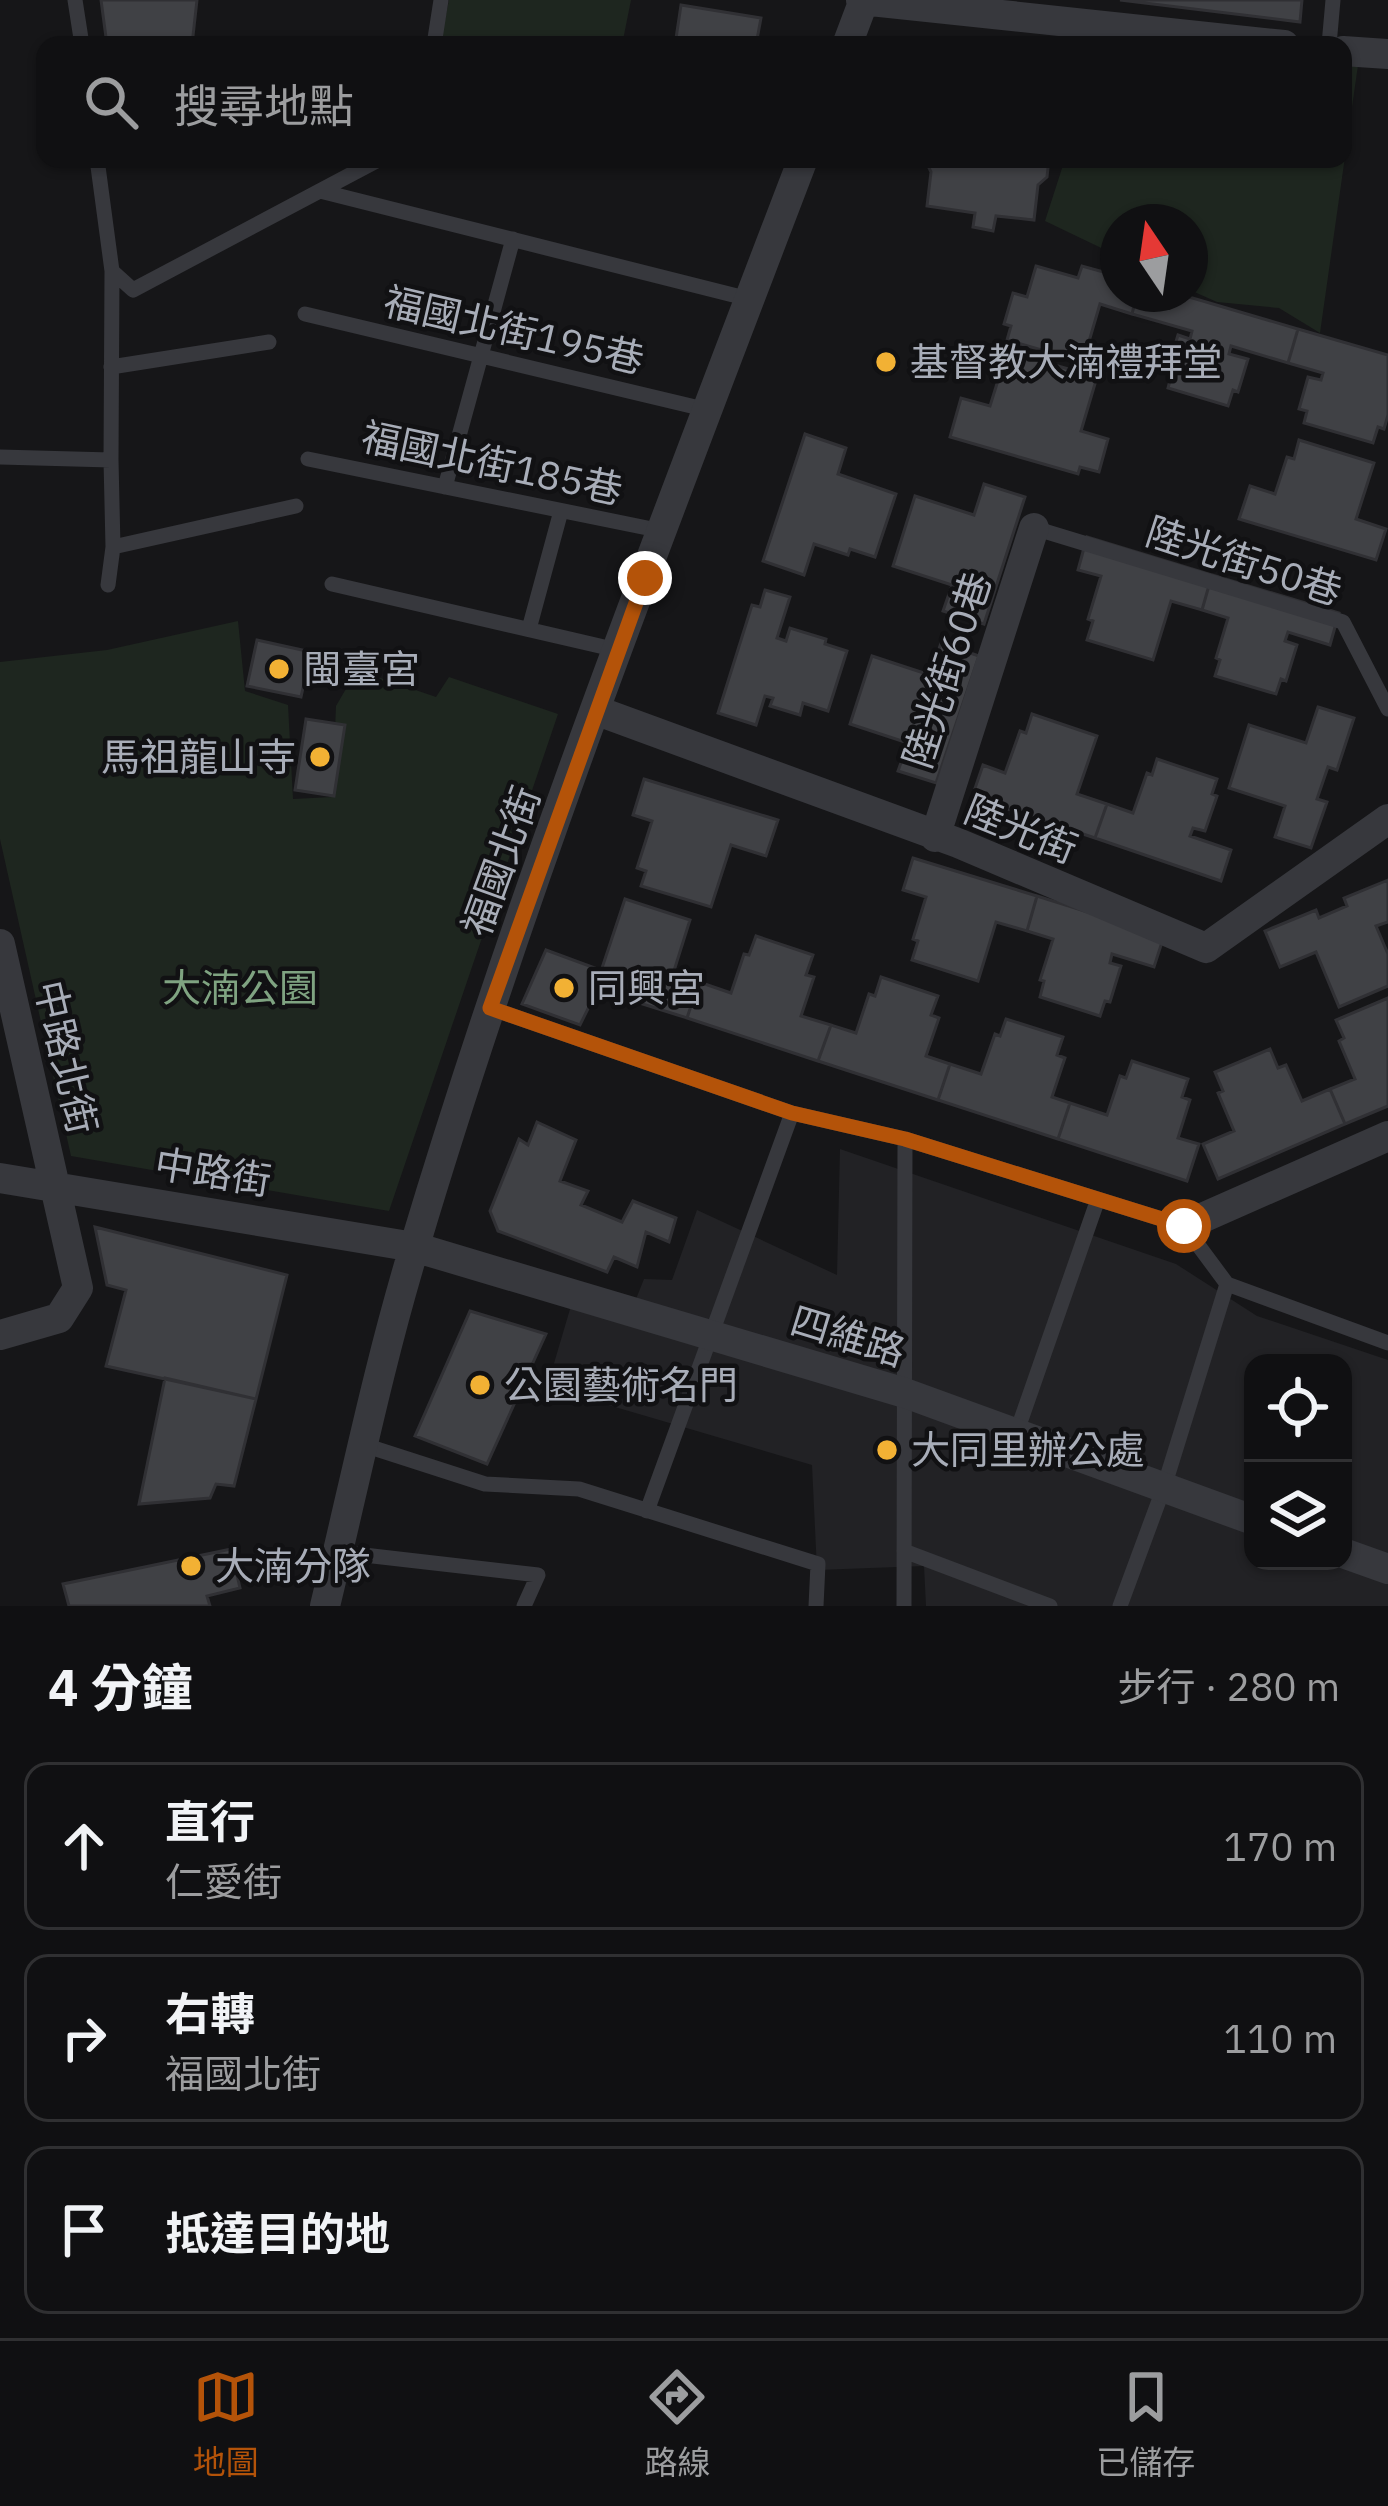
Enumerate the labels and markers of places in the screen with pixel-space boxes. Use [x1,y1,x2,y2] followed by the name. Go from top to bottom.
[910,336,1222,387] place label: 基督教大湳禮拜堂
[873,349,899,375] marker: 基督教大湳禮拜堂
[303,643,420,694] place label: 閩臺宮
[266,656,292,682] marker: 閩臺宮
[101,731,296,782] place label: 馬祖龍山寺
[307,744,333,770] marker: 馬祖龍山寺
[588,962,705,1013] place label: 同興宮
[551,975,577,1001] marker: 同興宮
[504,1359,738,1410] place label: 公園藝術名門
[467,1372,493,1398] marker: 公園藝術名門
[911,1424,1145,1475] place label: 大同里辦公處
[874,1437,900,1463] marker: 大同里辦公處
[215,1540,371,1591] place label: 大湳分隊
[178,1553,204,1579] marker: 大湳分隊

